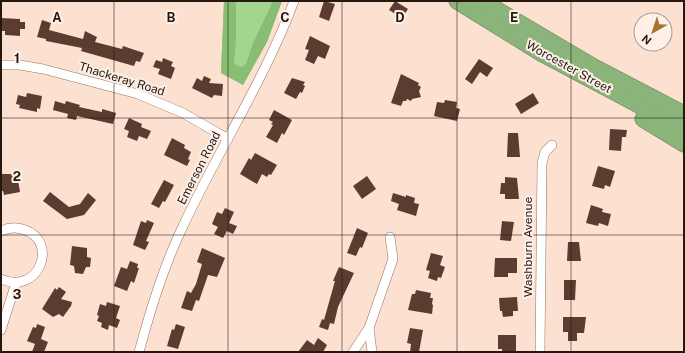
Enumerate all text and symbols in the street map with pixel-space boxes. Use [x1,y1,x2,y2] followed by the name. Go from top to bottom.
[52,10,62,25] text: A
[167,10,176,25] text: B
[280,10,290,25] text: C
[395,10,405,25] text: D
[510,10,518,25] text: E
[633,12,673,52] north arrow
[640,32,654,47] text: N
[524,38,614,96] street label: Worcester Street
[14,51,20,66] text: 1
[77,59,167,99] street label: Thackeray Road
[175,129,223,207] street label: Emerson Road
[13,169,21,184] text: 2
[521,197,535,297] street label: Washburn Avenue
[13,287,22,302] text: 3

